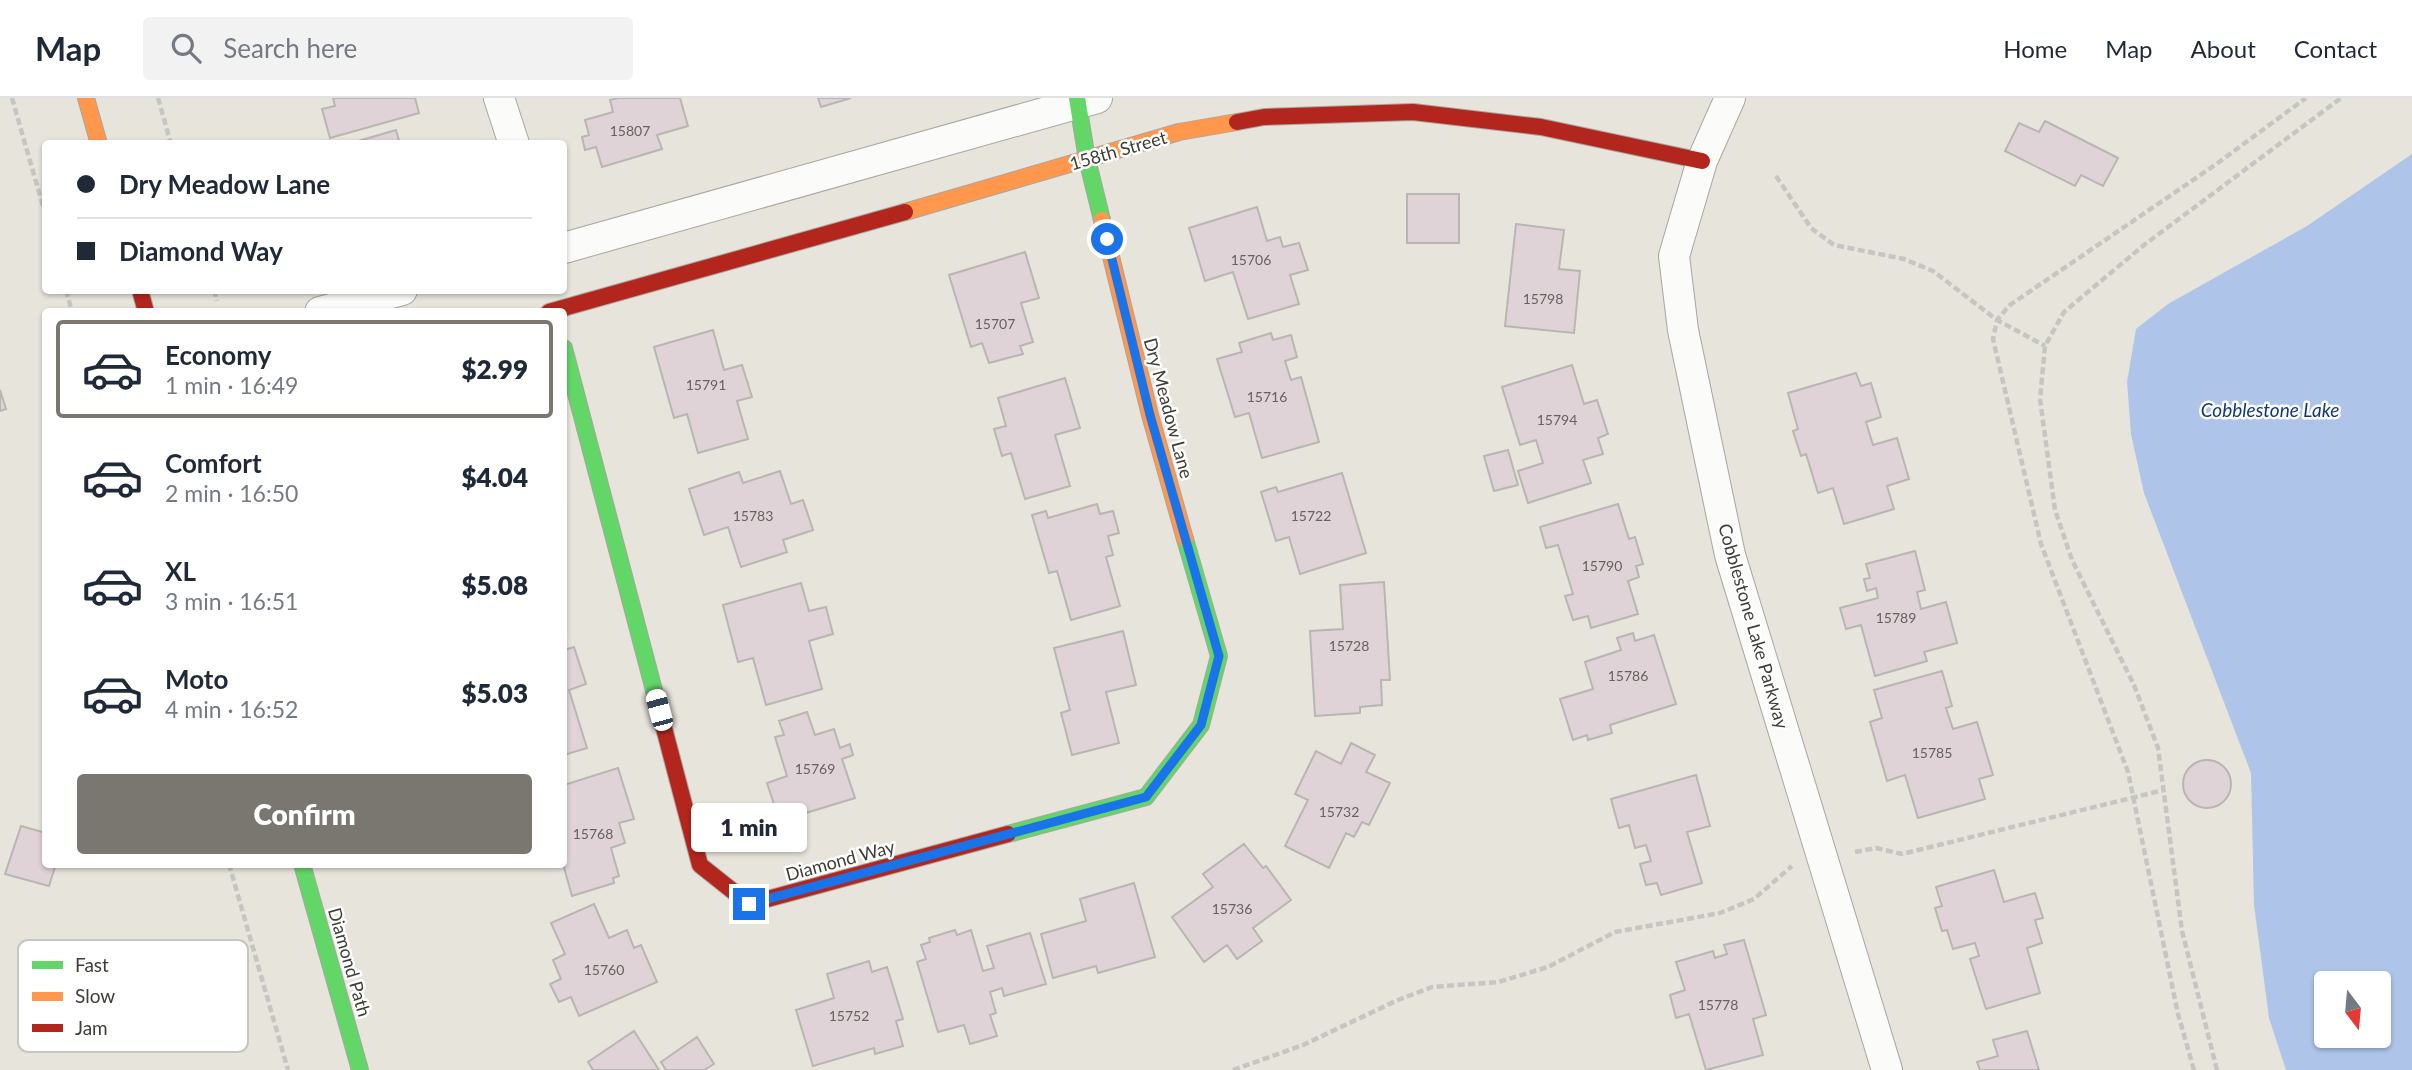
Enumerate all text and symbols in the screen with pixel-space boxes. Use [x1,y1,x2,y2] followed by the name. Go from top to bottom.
[143,17,633,80] search box
[35,28,101,68] text: Map
[167,29,205,67] icon: search
[223,32,357,64] text: Search here
[2003,34,2067,63] text: Home
[2105,34,2153,63] text: Map
[2191,34,2256,63] text: About
[2294,34,2377,63] text: Contact
[610,122,650,139] house number: 15807
[1067,126,1170,174] street label: 158th Street
[119,168,330,200] text: Dry Meadow Lane
[1091,223,1123,255] route start
[119,235,283,267] text: Diamond Way
[1231,251,1271,268] house number: 15706
[1523,290,1563,307] house number: 15798
[975,315,1015,332] house number: 15707
[1140,335,1198,481] street label: Dry Meadow Lane
[81,338,144,401] icon: car
[165,339,271,371] text: Economy
[461,353,528,385] text: $2.99
[165,371,298,399] text: 1 min · 16:49
[686,376,726,393] house number: 15791
[1247,388,1287,405] house number: 15716
[2201,398,2339,421] water label: Cobblestone Lake
[1537,411,1577,428] house number: 15794
[81,446,144,509] icon: car
[165,447,262,479] text: Comfort
[461,461,528,493] text: $4.04
[165,479,298,507] text: 2 min · 16:50
[733,507,773,524] house number: 15783
[1291,507,1331,524] house number: 15722
[1714,521,1794,732] street label: Cobblestone Lake Parkway
[81,554,144,617] icon: car
[165,555,196,587] text: XL
[1582,557,1622,574] house number: 15790
[461,569,528,601] text: $5.08
[165,587,298,615] text: 3 min · 16:51
[1876,609,1916,626] house number: 15789
[1329,637,1369,654] house number: 15728
[81,662,144,725] icon: car
[165,663,228,695] text: Moto
[1608,667,1648,684] house number: 15786
[461,677,528,709] text: $5.03
[644,687,675,733] car
[165,695,298,723] text: 4 min · 16:52
[1912,744,1952,761] house number: 15785
[795,760,835,777] house number: 15769
[77,774,532,854] button: Confirm
[691,802,807,852] callout: 1 min
[1319,803,1359,820] house number: 15732
[720,813,778,841] text: 1 min
[573,825,613,842] house number: 15768
[783,835,898,885] street label: Diamond Way
[733,888,765,920] route end
[1212,900,1252,917] house number: 15736
[324,905,376,1019] street label: Diamond Path
[18,940,248,1052] legend
[75,953,109,976] text: Fast
[584,961,624,978] house number: 15760
[2314,971,2390,1048] north arrow
[2314,971,2391,1048] map controls
[75,984,115,1007] text: Slow
[1698,996,1738,1013] house number: 15778
[829,1007,869,1024] house number: 15752
[75,1016,108,1039] text: Jam

